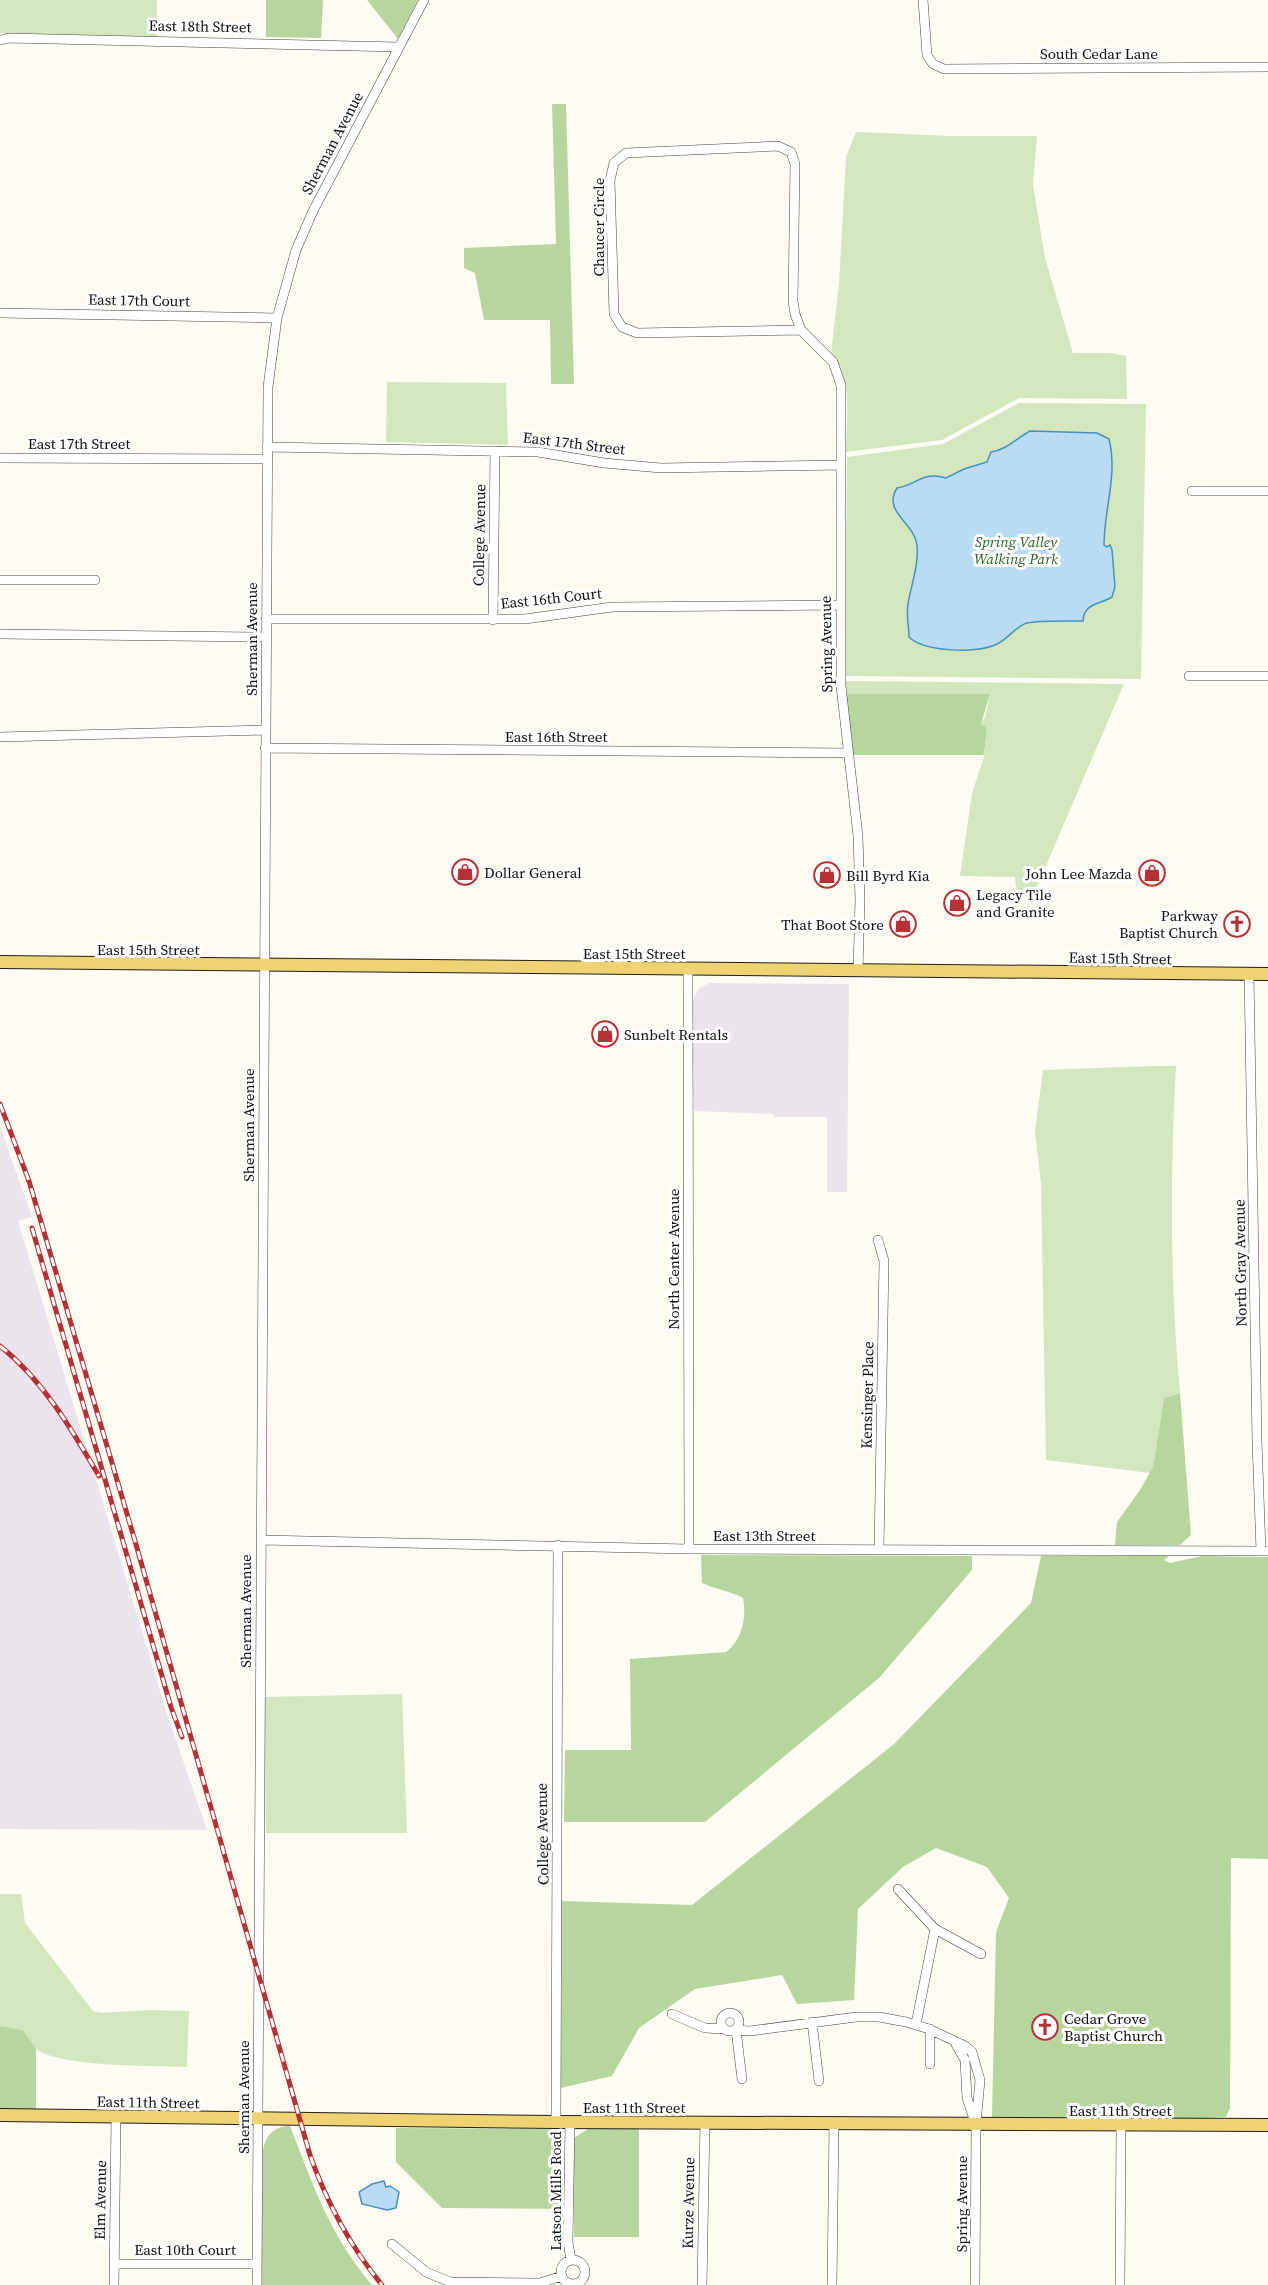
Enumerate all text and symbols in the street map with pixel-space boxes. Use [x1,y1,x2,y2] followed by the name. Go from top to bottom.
[148,15,252,37] street label: East 18th Street
[1040,43,1158,64] street label: South Cedar Lane
[296,88,368,198] street label: Sherman Avenue
[588,177,609,276] street label: Chaucer Circle
[88,289,190,311] street label: East 17th Court
[522,426,626,460] street label: East 17th Street
[28,433,130,454] street label: East 17th Street
[468,483,490,586] street label: College Avenue
[974,531,1059,569] park label: Spring Valley Walking Park
[241,582,262,696] street label: Sherman Avenue
[499,582,603,614] street label: East 16th Court
[815,595,837,693] street label: Spring Avenue
[505,726,607,747] street label: East 16th Street
[450,857,480,887] shop icon: Dollar General
[1137,858,1167,888] shop icon: John Lee Mazda
[812,860,842,890] shop icon: Bill Byrd Kia
[484,862,582,883] place label: Dollar General
[1025,863,1132,884] place label: John Lee Mazda
[846,865,930,886] place label: Bill Byrd Kia
[976,884,1055,922] place label: Legacy Tile and Granite
[942,888,972,918] shop icon: Legacy Tile and Granite
[1119,905,1218,943] place label: Parkway Baptist Church
[888,909,918,939] shop icon: That Boot Store
[1222,909,1252,939] church icon: Parkway Baptist Church
[781,914,884,935] place label: That Boot Store
[97,939,199,960] street label: East 15th Street
[583,943,685,964] street label: East 15th Street
[1068,947,1172,969] street label: East 15th Street
[590,1019,620,1049] shop icon: Sunbelt Rentals
[624,1024,728,1045] place label: Sunbelt Rentals
[238,1068,259,1182] street label: Sherman Avenue
[663,1188,684,1329] street label: North Center Avenue
[1228,1199,1252,1327] street label: North Gray Avenue
[856,1341,878,1449] street label: Kensinger Place
[713,1525,815,1546] street label: East 13th Street
[235,1554,256,1668] street label: Sherman Avenue
[531,1782,553,1885] street label: College Avenue
[1064,2008,1163,2046] place label: Cedar Grove Baptist Church
[1030,2012,1060,2042] church icon: Cedar Grove Baptist Church
[233,2040,254,2154] street label: Sherman Avenue
[96,2091,200,2113] street label: East 11th Street
[583,2097,685,2118] street label: East 11th Street
[1069,2100,1171,2121] street label: East 11th Street
[545,2131,566,2251] street label: Latson Mills Road
[951,2155,972,2252] street label: Spring Avenue
[677,2156,699,2249] street label: Kurze Avenue
[89,2160,111,2240] street label: Elm Avenue
[134,2239,236,2260] street label: East 10th Court

